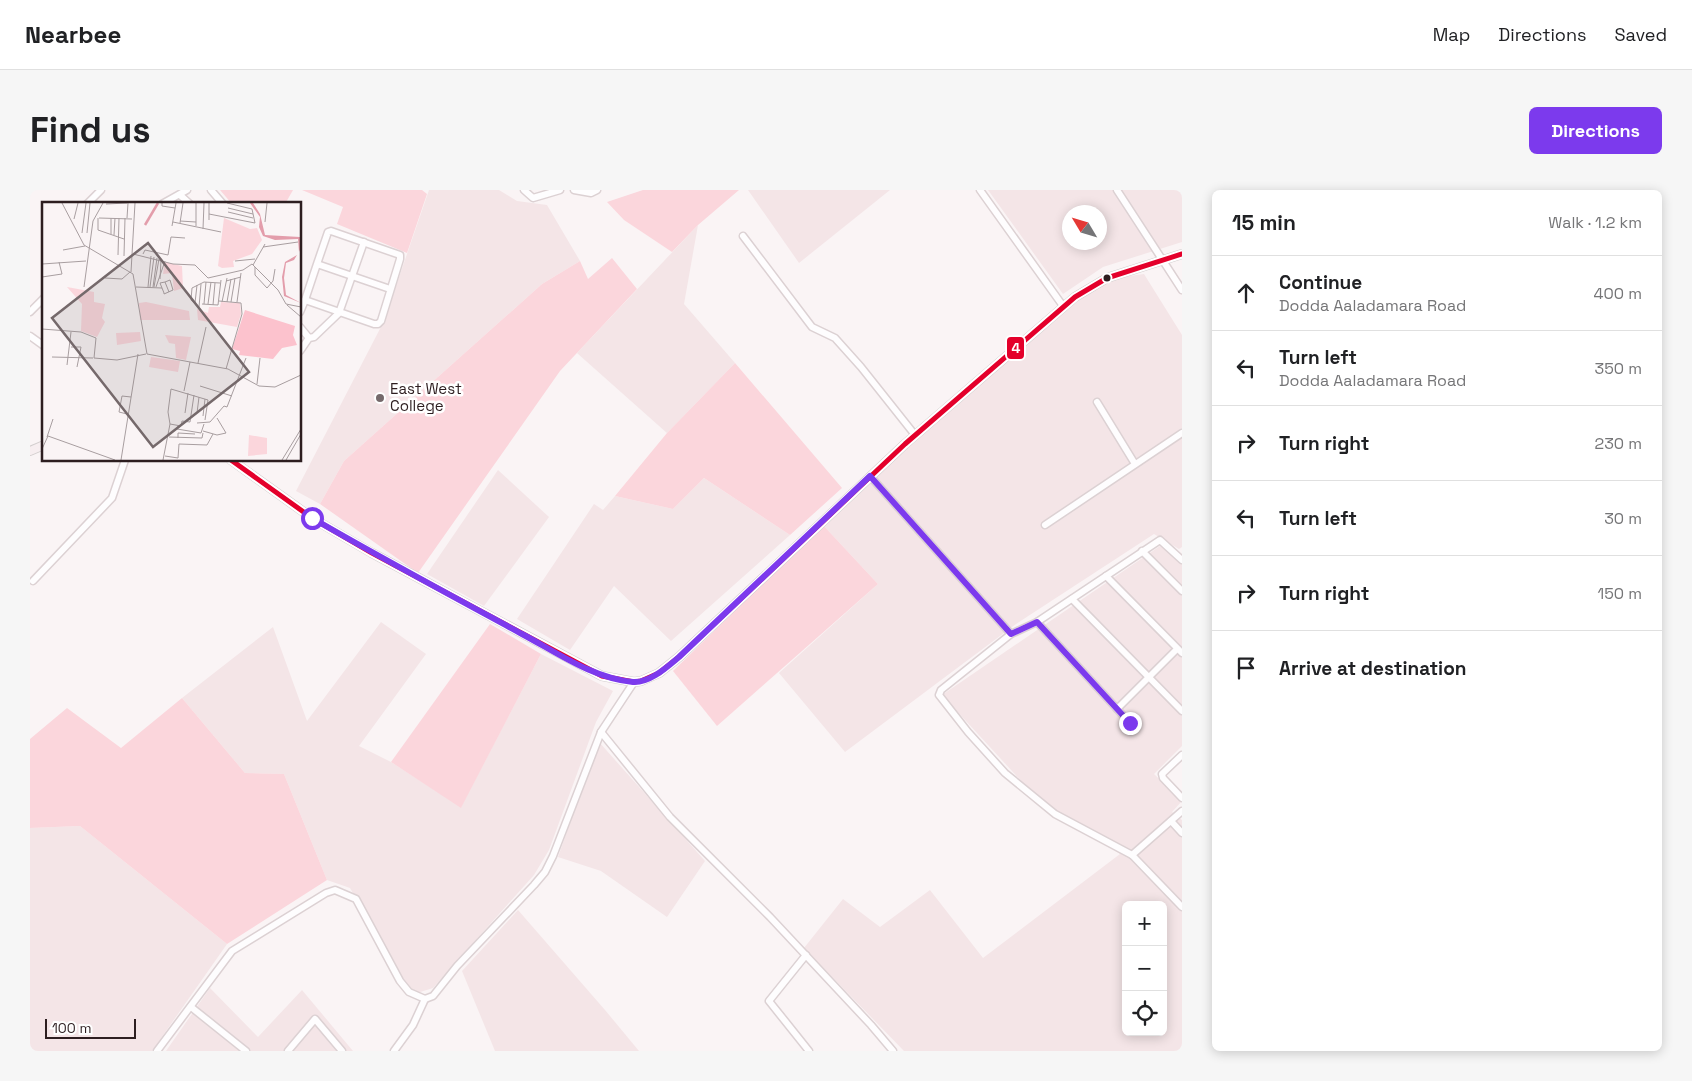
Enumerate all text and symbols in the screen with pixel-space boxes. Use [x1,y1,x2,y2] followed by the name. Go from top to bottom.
[25,19,121,50] text: Nearbee
[1433,23,1470,46] text: Map
[1498,23,1587,46] text: Directions
[1615,23,1667,46] text: Saved
[1529,107,1662,154] button: Directions
[30,108,151,152] text: Find us
[42,202,301,461] inset map
[1062,205,1107,250] north arrow
[1232,209,1296,236] text: 15 min
[1548,212,1642,233] text: Walk · 1.2 km
[1279,270,1362,295] text: Continue
[1102,273,1112,283] unlabelled marker
[1232,279,1260,307] icon: ahead
[1594,283,1642,304] text: 400 m
[1279,295,1466,316] text: Dodda Aaladamara Road
[1006,336,1025,360] line badge: 4
[1012,339,1021,357] text: 4
[1279,345,1357,370] text: Turn left
[1232,354,1260,382] icon: left
[1595,358,1642,379] text: 350 m
[1279,370,1466,391] text: Dodda Aaladamara Road
[390,379,462,415] place label: East West College
[374,392,386,404] marker: East West College
[1232,429,1260,457] icon: right
[1279,431,1369,456] text: Turn right
[1595,433,1642,454] text: 230 m
[1232,504,1260,532] icon: left
[1279,506,1357,531] text: Turn left
[301,507,324,530] route start
[1604,508,1642,529] text: 30 m
[1232,579,1260,607] icon: right
[1279,581,1369,606] text: Turn right
[1598,583,1642,604] text: 150 m
[1232,654,1260,682] icon: arrive
[1279,656,1467,681] text: Arrive at destination
[1119,712,1142,735] route end
[1122,901,1167,1036] map controls
[1122,901,1167,946] button: +
[1122,946,1167,991] button: −
[1122,991,1167,1036] button: locate
[45,1016,136,1039] scale bar
[52,1019,91,1037] text: 100 m

